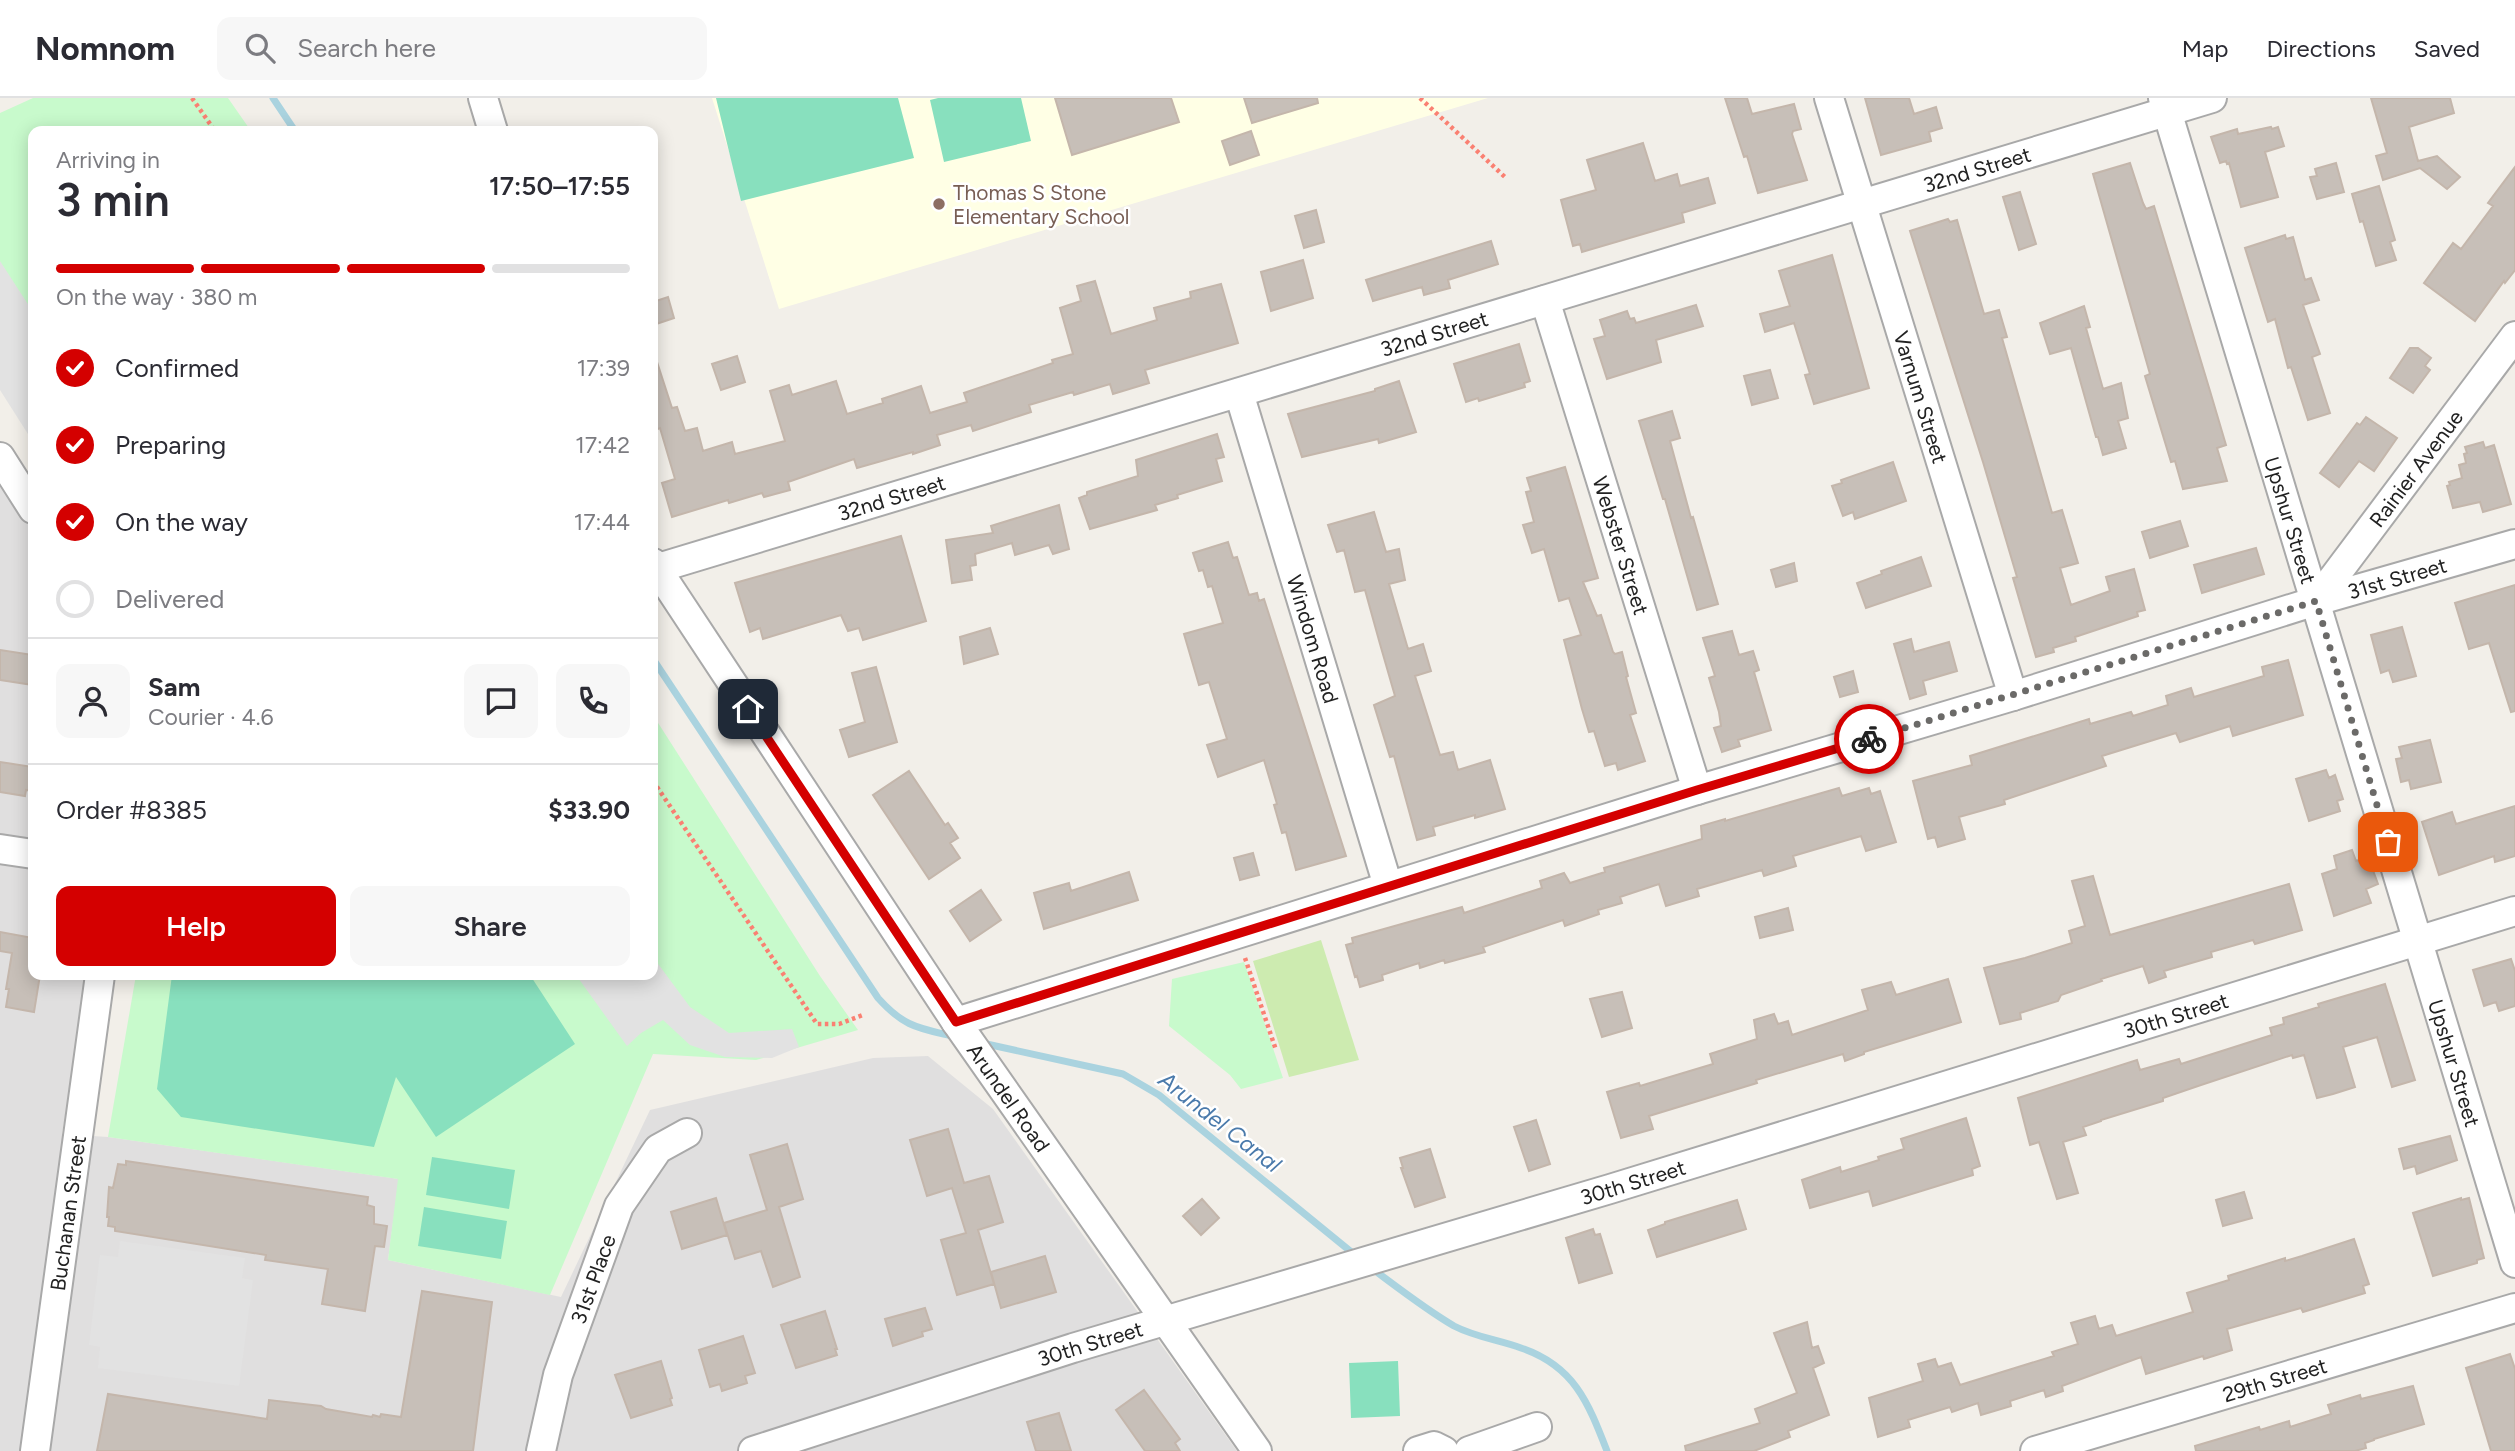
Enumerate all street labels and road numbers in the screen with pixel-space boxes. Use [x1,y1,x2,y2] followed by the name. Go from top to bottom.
[1920,141,2034,197] street label: 32nd Street
[1377,305,1491,361] street label: 32nd Street
[1889,328,1953,466] street label: Varnum Street
[2364,405,2468,532] street label: Rainier Avenue
[2260,454,2322,587] street label: Upshur Street
[835,469,948,526] street label: 32nd Street
[1588,473,1654,618] street label: Webster Street
[2345,552,2450,604] street label: 31st Street
[1282,572,1345,706] street label: Windom Road
[2120,987,2231,1043] street label: 30th Street
[2424,996,2486,1130] street label: Upshur Street
[962,1038,1055,1156] street label: Arundel Road
[44,1134,90,1292] street label: Buchanan Street
[1577,1154,1688,1210] street label: 30th Street
[565,1231,620,1327] street label: 31st Place
[1034,1316,1146,1371] street label: 30th Street
[2220,1352,2330,1407] street label: 29th Street

